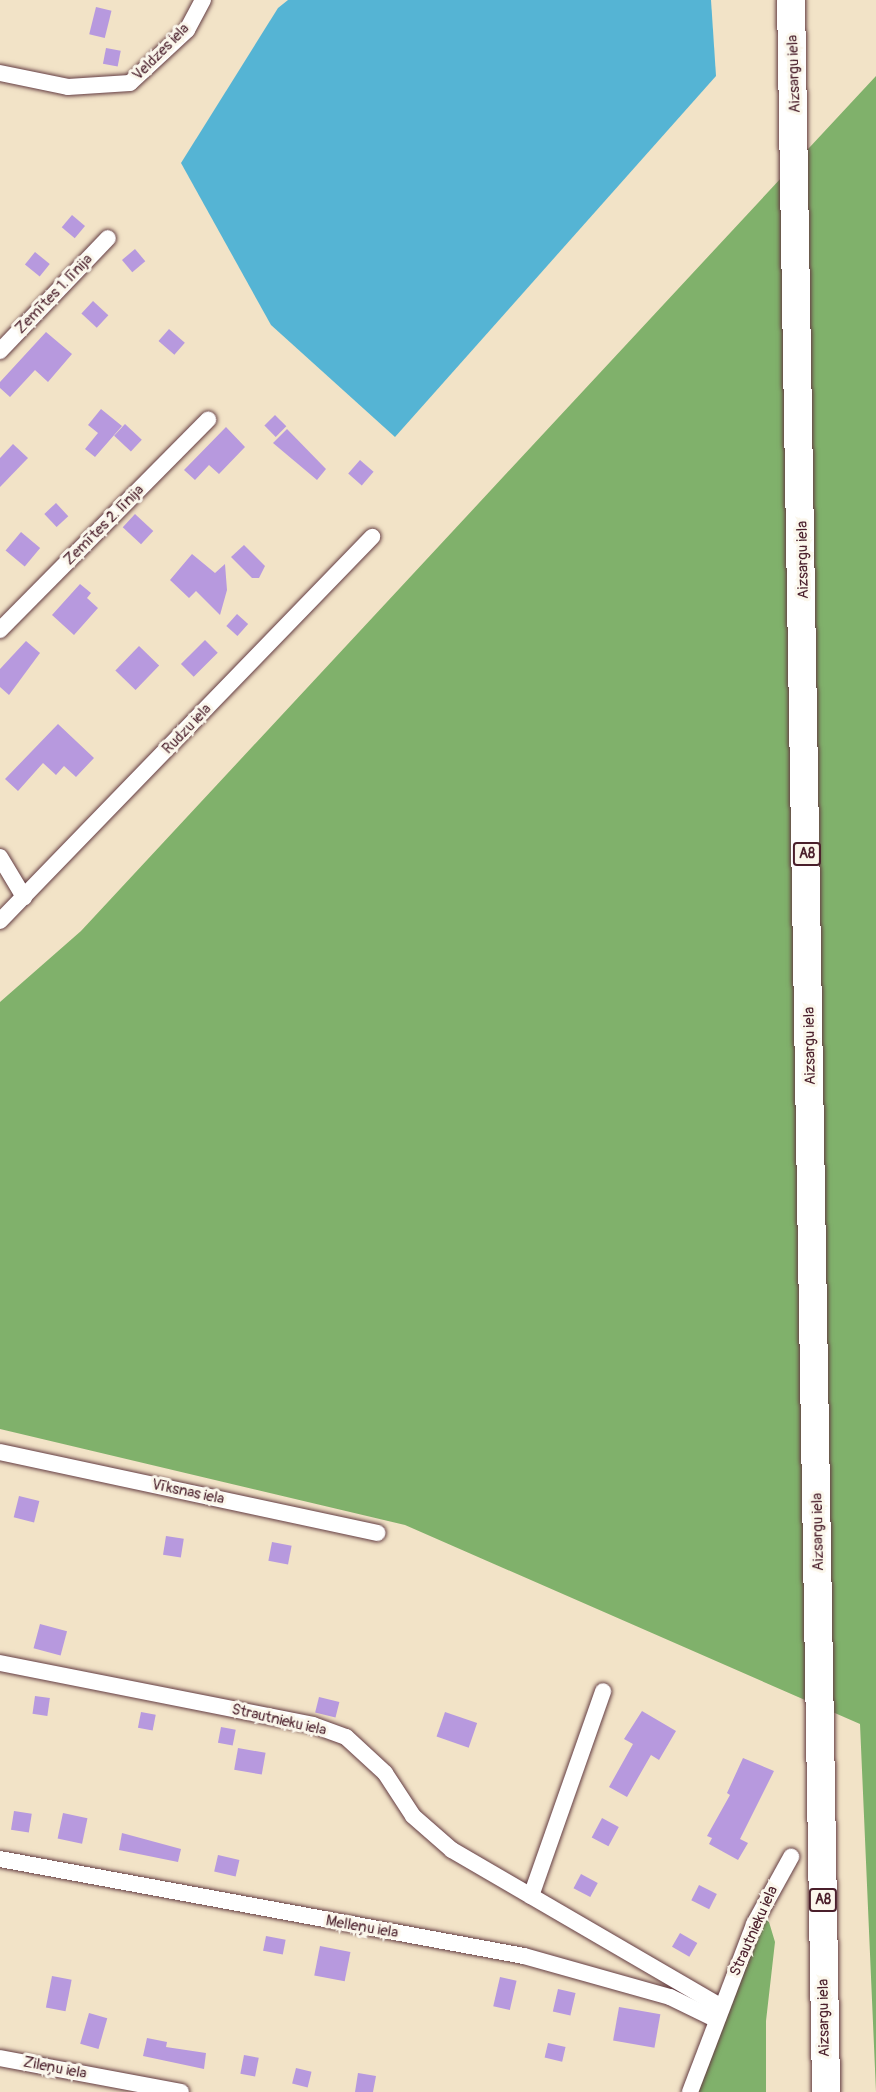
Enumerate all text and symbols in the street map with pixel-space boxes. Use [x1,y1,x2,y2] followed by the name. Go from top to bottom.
[129,20,193,84] street label: Veldzes iela
[784,35,804,113] street label: Aizsargu iela
[12,251,96,337] street label: Zemītes 1. līnija
[60,481,148,569] street label: Zemītes 2. līnija
[793,521,813,599] street label: Aizsargu iela
[159,700,215,758] street label: Rudzu iela
[792,843,822,865] road number: A8
[800,1007,820,1085] street label: Aizsargu iela
[150,1476,226,1508] street label: Vīksnas iela
[808,1493,828,1571] street label: Aizsargu iela
[230,1700,328,1740] street label: Strautnieku iela
[726,1883,782,1979] street label: Strautnieku iela
[808,1889,838,1911] road number: A8
[324,1912,400,1942] street label: Melleņu iela
[814,1979,834,2057] street label: Aizsargu iela
[22,2053,88,2083] street label: Zileņu iela

